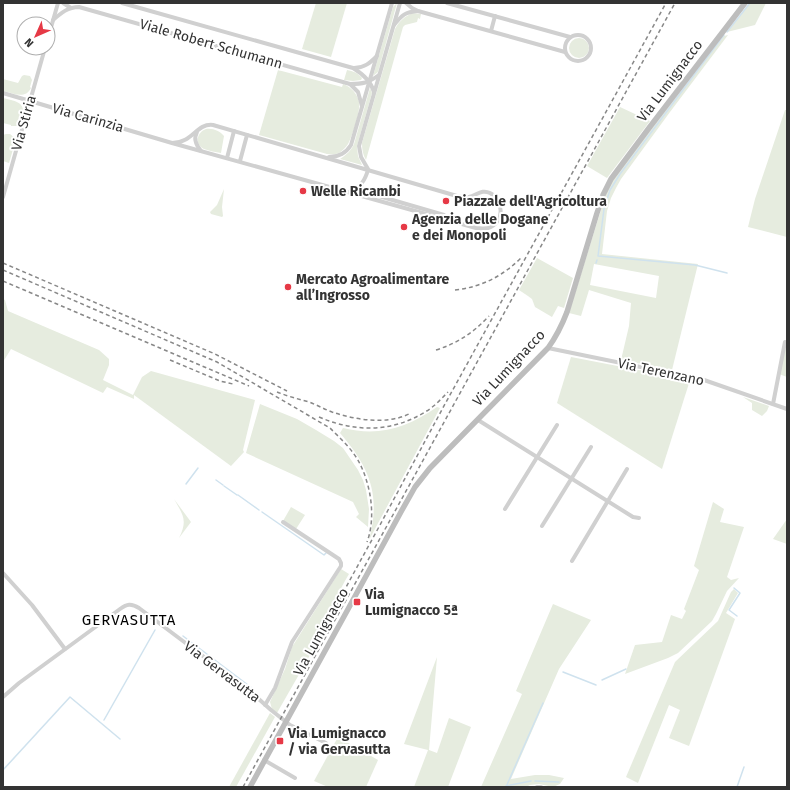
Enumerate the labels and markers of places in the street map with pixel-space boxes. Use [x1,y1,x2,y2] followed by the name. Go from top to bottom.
[311,183,401,200] place label: Welle Ricambi
[298,186,308,196] marker: Welle Ricambi
[454,193,607,210] place label: Piazzale dell'Agricoltura
[441,196,451,206] marker: Piazzale dell'Agricoltura
[411,211,549,244] place label: Agenzia delle Dogane e dei Monopoli
[399,222,409,232] marker: Agenzia delle Dogane e dei Monopoli
[296,271,449,304] place label: Mercato Agroalimentare all’Ingrosso
[283,282,293,292] marker: Mercato Agroalimentare all’Ingrosso
[364,586,458,619] place label: Via Lumignacco 5ª
[352,597,362,607] marker: Via Lumignacco 5ª
[287,725,391,758] place label: Via Lumignacco / via Gervasutta
[275,736,285,746] marker: Via Lumignacco / via Gervasutta

